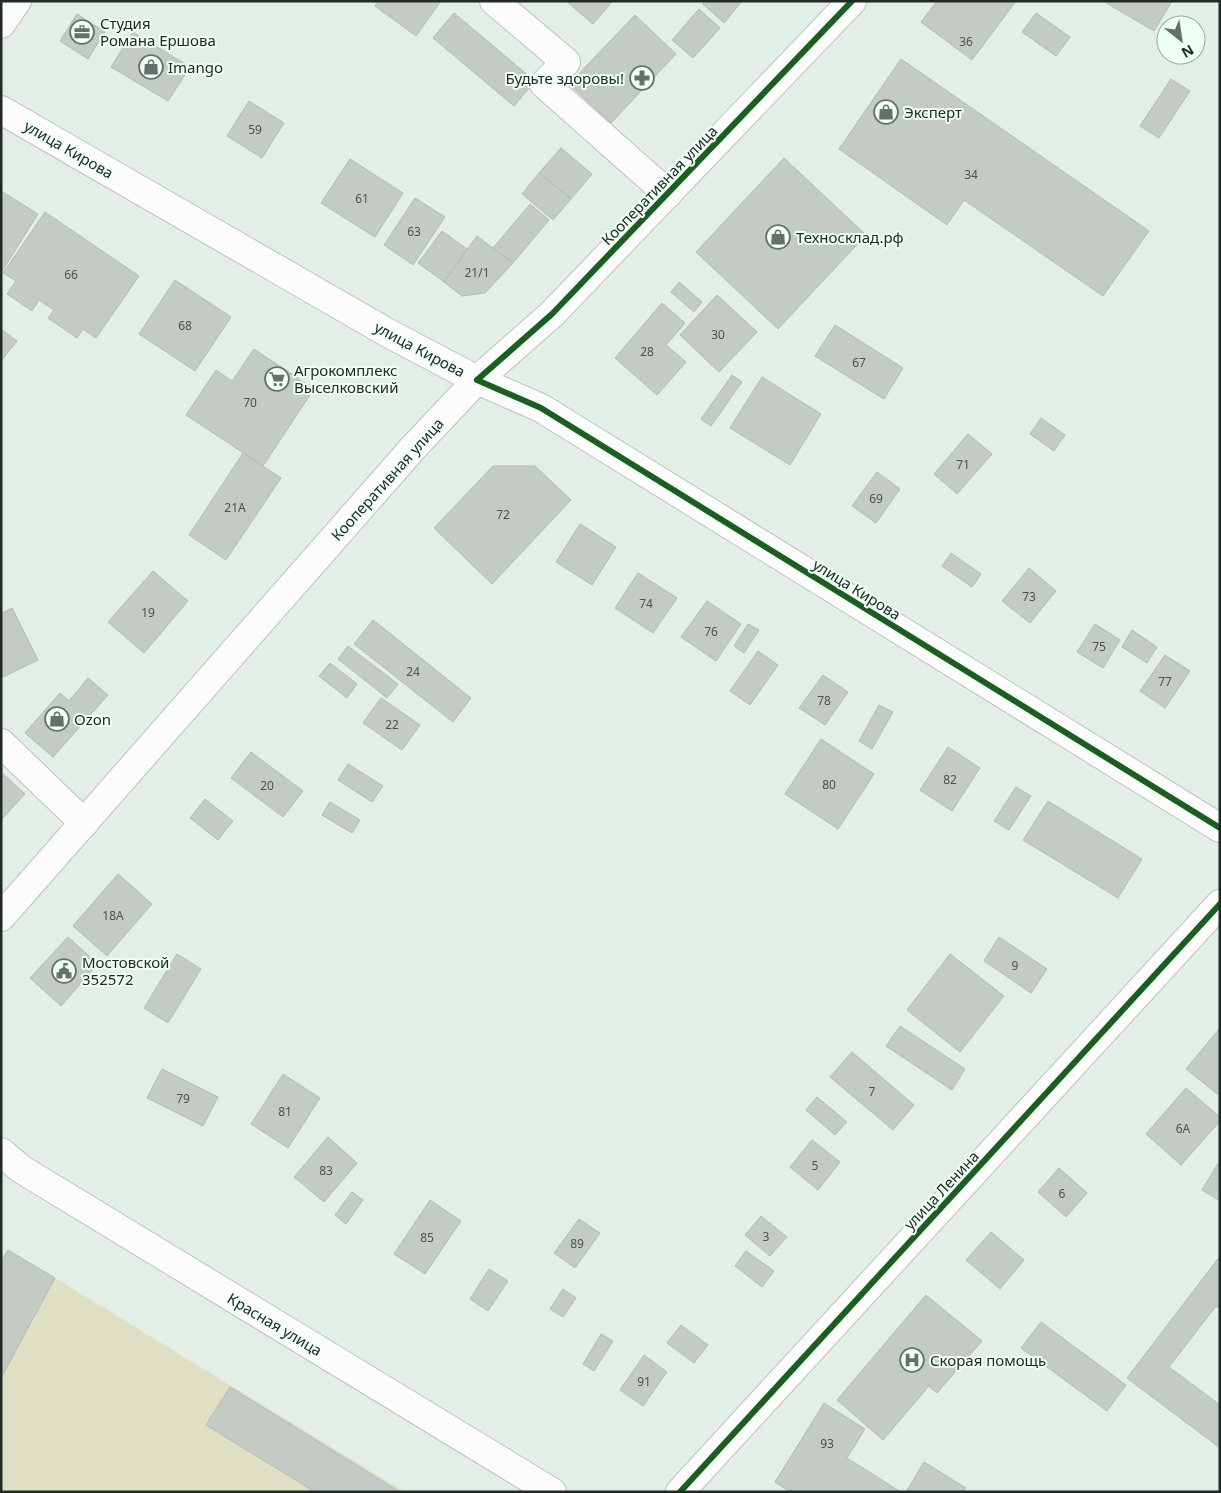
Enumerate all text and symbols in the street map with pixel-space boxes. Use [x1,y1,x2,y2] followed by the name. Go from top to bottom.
[100,13,216,50] place label: Студия Романа Ершова
[1156,15,1206,65] north arrow
[69,19,95,45] office icon: Студия Романа Ершова
[959,33,973,50] house number: 36
[1178,41,1197,63] text: N
[138,54,164,80] shop icon: Imango
[168,57,223,77] place label: Imango
[629,65,655,91] pharmacy icon: Будьте здоровы!
[505,68,624,88] place label: Будьте здоровы!
[873,99,899,125] shop icon: Эксперт
[904,102,962,122] place label: Эксперт
[21,115,117,183] street label: улица Кирова
[248,121,262,138] house number: 59
[597,121,721,249] street label: Кооперативная улица
[964,166,978,183] house number: 34
[355,190,369,207] house number: 61
[407,223,421,240] house number: 63
[765,224,791,250] shop icon: Техносклад.рф
[796,227,904,247] place label: Техносклад.рф
[464,264,490,281] house number: 21/1
[64,266,78,283] house number: 66
[178,317,192,334] house number: 68
[371,317,469,381] street label: улица Кирова
[711,326,725,343] house number: 30
[640,343,654,360] house number: 28
[852,354,866,371] house number: 67
[294,360,398,397] place label: Агрокомплекс Выселковский
[264,366,290,392] supermarket icon: Агрокомплекс Выселковский
[243,394,257,411] house number: 70
[326,413,448,545] street label: Кооперативная улица
[956,456,970,473] house number: 71
[869,490,883,507] house number: 69
[224,499,246,516] house number: 21А
[496,506,510,523] house number: 72
[809,554,905,624] street label: улица Кирова
[1022,588,1036,605] house number: 73
[639,595,653,612] house number: 74
[141,604,155,621] house number: 19
[704,623,718,640] house number: 76
[1092,638,1106,655] house number: 75
[406,663,420,680] house number: 24
[1158,673,1172,690] house number: 77
[817,692,831,709] house number: 78
[44,706,70,732] shop icon: Ozon
[74,709,111,729] place label: Ozon
[385,716,399,733] house number: 22
[943,771,957,788] house number: 82
[822,776,836,793] house number: 80
[260,777,274,794] house number: 20
[102,907,124,924] house number: 18А
[82,952,169,989] place label: Мостовской 352572
[1012,957,1019,974] house number: 9
[51,958,77,984] public building icon: Мостовской 352572
[869,1083,876,1100] house number: 7
[176,1090,190,1107] house number: 79
[278,1103,292,1120] house number: 81
[1176,1120,1191,1137] house number: 6А
[899,1146,983,1234] street label: улица Ленина
[812,1157,819,1174] house number: 5
[319,1162,333,1179] house number: 83
[1059,1185,1066,1202] house number: 6
[763,1228,770,1245] house number: 3
[420,1229,434,1246] house number: 85
[570,1235,584,1252] house number: 89
[224,1288,326,1360] street label: Красная улица
[899,1347,925,1373] hospital icon: Скорая помощь
[930,1350,1046,1370] place label: Скорая помощь
[637,1373,651,1390] house number: 91
[820,1435,834,1452] house number: 93

